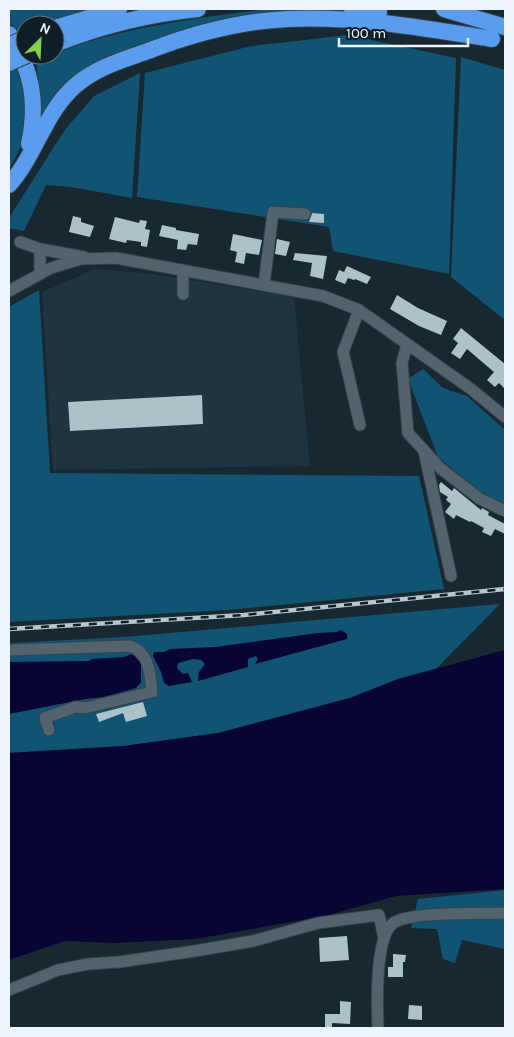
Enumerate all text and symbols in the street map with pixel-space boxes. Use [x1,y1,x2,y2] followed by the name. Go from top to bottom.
[15,15,65,65] north arrow
[339,15,468,47] scale bar
[37,19,53,38] text: N
[346,24,386,42] text: 100 m

